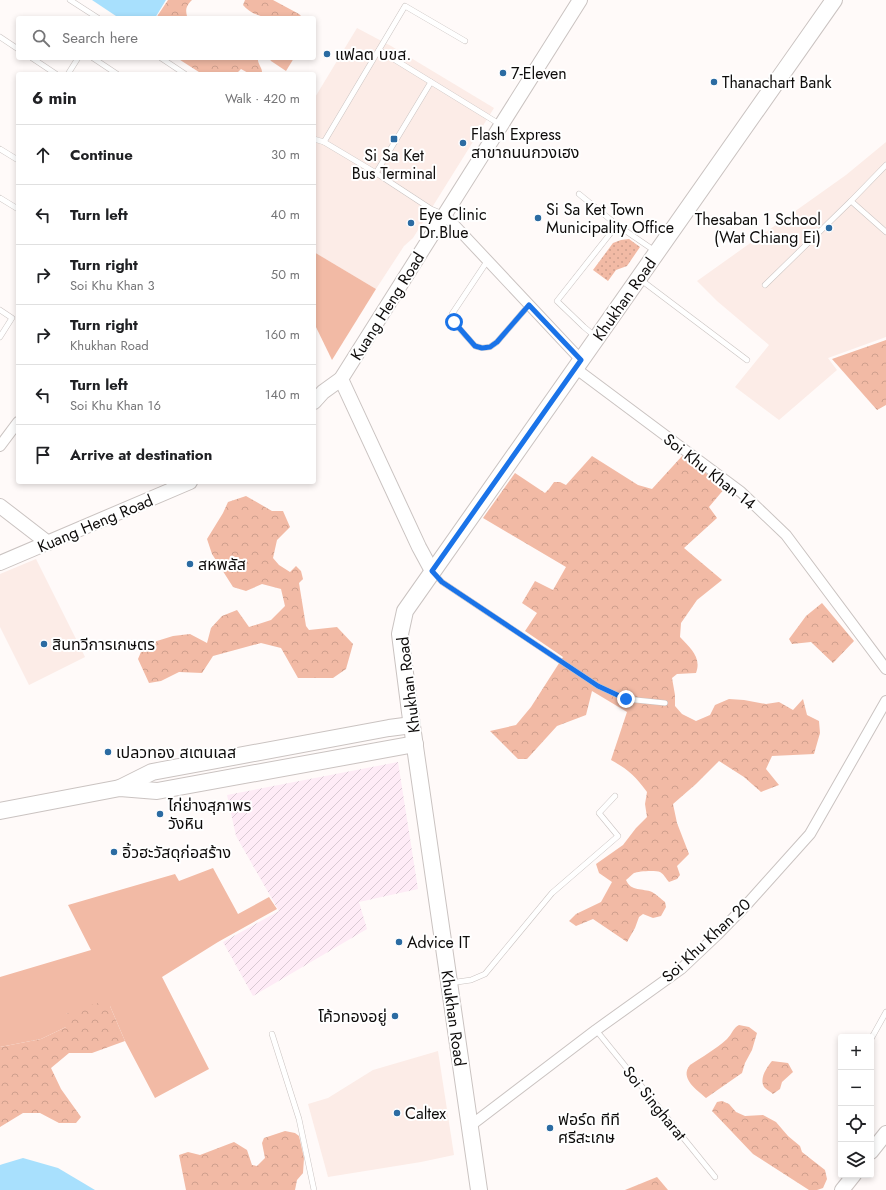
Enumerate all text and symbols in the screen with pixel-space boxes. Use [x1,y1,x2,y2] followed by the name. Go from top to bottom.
[16,16,316,60] search box
[30,27,52,49] icon: search
[62,27,138,49] text: Search here
[335,43,411,66] place label: แฟลต บขส.
[322,49,332,59] marker: แฟลต บขส.
[511,62,567,85] place label: 7-Eleven
[498,68,508,78] marker: 7-Eleven
[722,71,833,94] place label: Thanachart Bank
[709,77,719,87] marker: Thanachart Bank
[32,86,77,110] text: 6 min
[225,89,300,108] text: Walk · 420 m
[471,123,579,164] place label: Flash Express สาขาถนนกวงเฮง
[389,134,399,144] marker: Si Sa Ket Bus Terminal
[458,138,468,148] marker: Flash Express สาขาถนนกวงเฮง
[32,144,54,166] icon: ahead
[70,144,133,166] text: Continue
[352,144,436,185] place label: Si Sa Ket Bus Terminal
[271,145,300,164] text: 30 m
[546,198,674,239] place label: Si Sa Ket Town Municipality Office
[419,203,487,244] place label: Eye Clinic Dr.Blue
[32,204,54,226] icon: left
[70,204,128,226] text: Turn left
[271,205,300,224] text: 40 m
[695,208,821,249] place label: Thesaban 1 School (Wat Chiang Ei)
[533,213,543,223] marker: Si Sa Ket Town Municipality Office
[406,218,416,228] marker: Eye Clinic Dr.Blue
[824,223,834,233] marker: Thesaban 1 School (Wat Chiang Ei)
[345,248,430,365] street label: Kuang Heng Road
[587,253,662,345] street label: Khukhan Road
[70,254,138,276] text: Turn right
[32,264,54,286] icon: right
[271,265,300,284] text: 50 m
[70,276,155,295] text: Soi Khu Khan 3
[445,313,463,331] route start
[70,314,138,336] text: Turn right
[32,324,54,346] icon: right
[265,325,300,344] text: 160 m
[70,336,149,355] text: Khukhan Road
[70,374,128,396] text: Turn left
[32,384,54,406] icon: left
[265,385,300,404] text: 140 m
[70,396,161,415] text: Soi Khu Khan 16
[658,428,761,515] street label: Soi Khu Khan 14
[32,444,54,466] icon: arrive
[70,444,212,466] text: Arrive at destination
[34,489,157,558] street label: Kuang Heng Road
[198,553,246,576] place label: สหพลัส
[185,559,195,569] marker: สหพลัส
[52,633,155,656] place label: สินทวีการเกษตร
[391,636,426,734] street label: Khukhan Road
[39,639,49,649] marker: สินทวีการเกษตร
[617,690,635,708] route end
[116,741,236,764] place label: เปลวทอง สเตนเลส
[103,747,113,757] marker: เปลวทอง สเตนเลส
[167,794,251,835] place label: ไก่ย่างสุภาพร วังหิน
[155,809,165,819] marker: ไก่ย่างสุภาพร วังหิน
[122,841,231,864] place label: อิ้วฮะวัสดุก่อสร้าง
[109,847,119,857] marker: อิ้วฮะวัสดุก่อสร้าง
[657,893,756,988] street label: Soi Khu Khan 20
[407,931,470,954] place label: Advice IT
[394,937,404,947] marker: Advice IT
[435,969,472,1068] street label: Khukhan Road
[318,1005,387,1028] place label: โค้วทองอยู่
[390,1011,400,1021] marker: โค้วทองอยู่
[838,1034,874,1178] map controls
[838,1034,874,1070] button: +
[617,1061,692,1146] street label: Soi Singharat
[838,1070,874,1106] button: −
[405,1102,446,1125] place label: Caltex
[838,1106,874,1142] button: locate
[392,1108,402,1118] marker: Caltex
[558,1108,620,1149] place label: ฟอร์ด ทีที ศรีสะเกษ
[545,1123,555,1133] marker: ฟอร์ด ทีที ศรีสะเกษ
[838,1142,874,1178] button: layers

